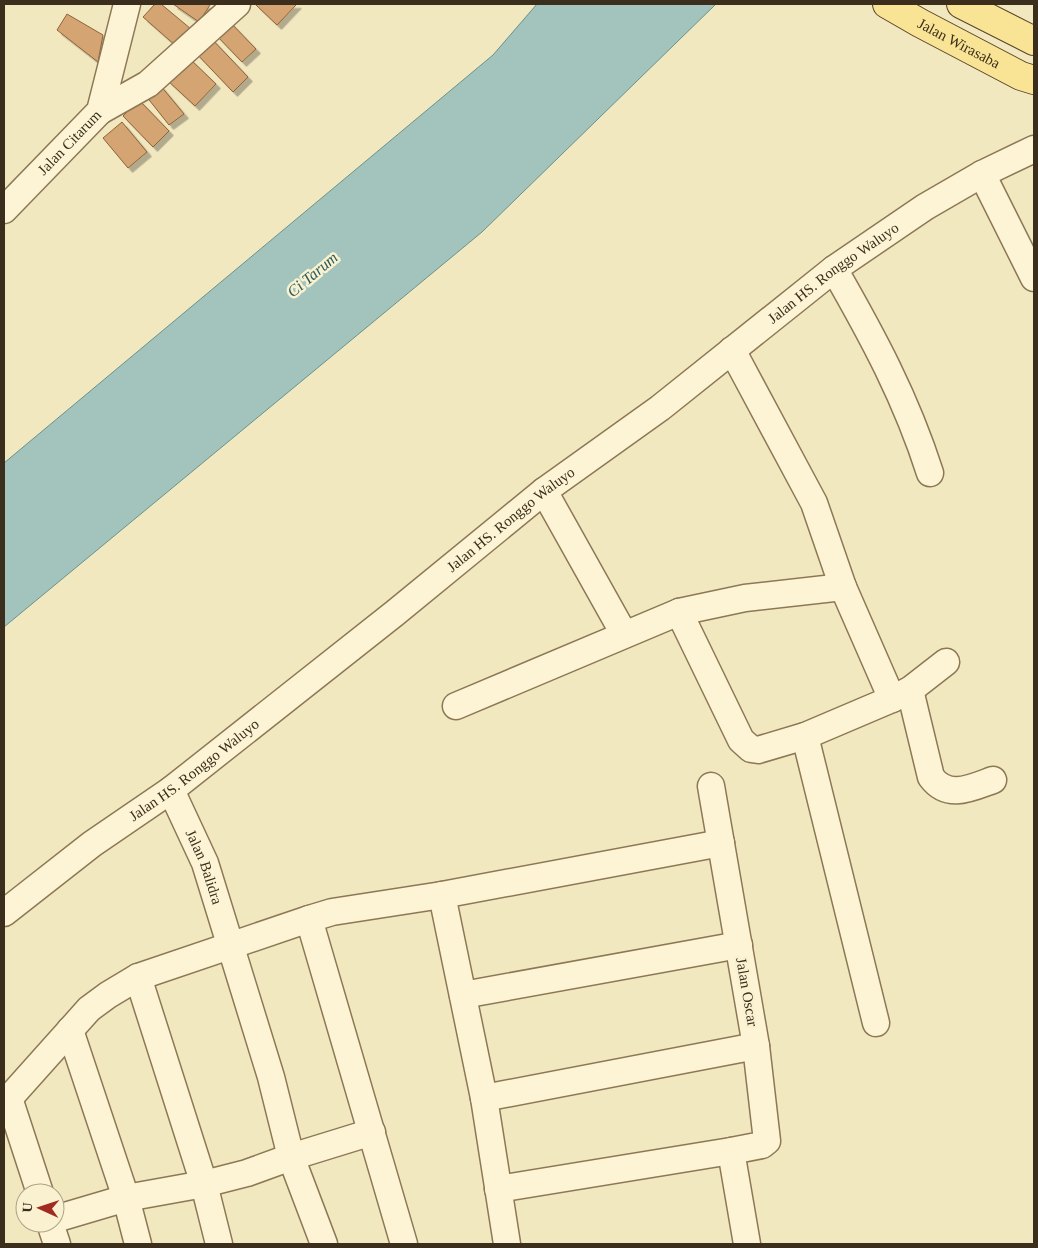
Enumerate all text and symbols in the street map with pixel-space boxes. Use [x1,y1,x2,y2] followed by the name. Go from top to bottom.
[915,15,1003,72] street label: Jalan Wirasaba
[35,107,105,178] street label: Jalan Citarum
[765,219,902,327] street label: Jalan HS. Ronggo Waluyo
[284,248,341,300] water label: Ci Tarum
[444,464,578,575] street label: Jalan HS. Ronggo Waluyo
[126,716,262,824] street label: Jalan HS. Ronggo Waluyo
[183,827,225,907] street label: Jalan Balidra
[733,956,761,1028] street label: Jalan Oscar
[15,1183,65,1233] north arrow
[20,1202,35,1213] text: U

